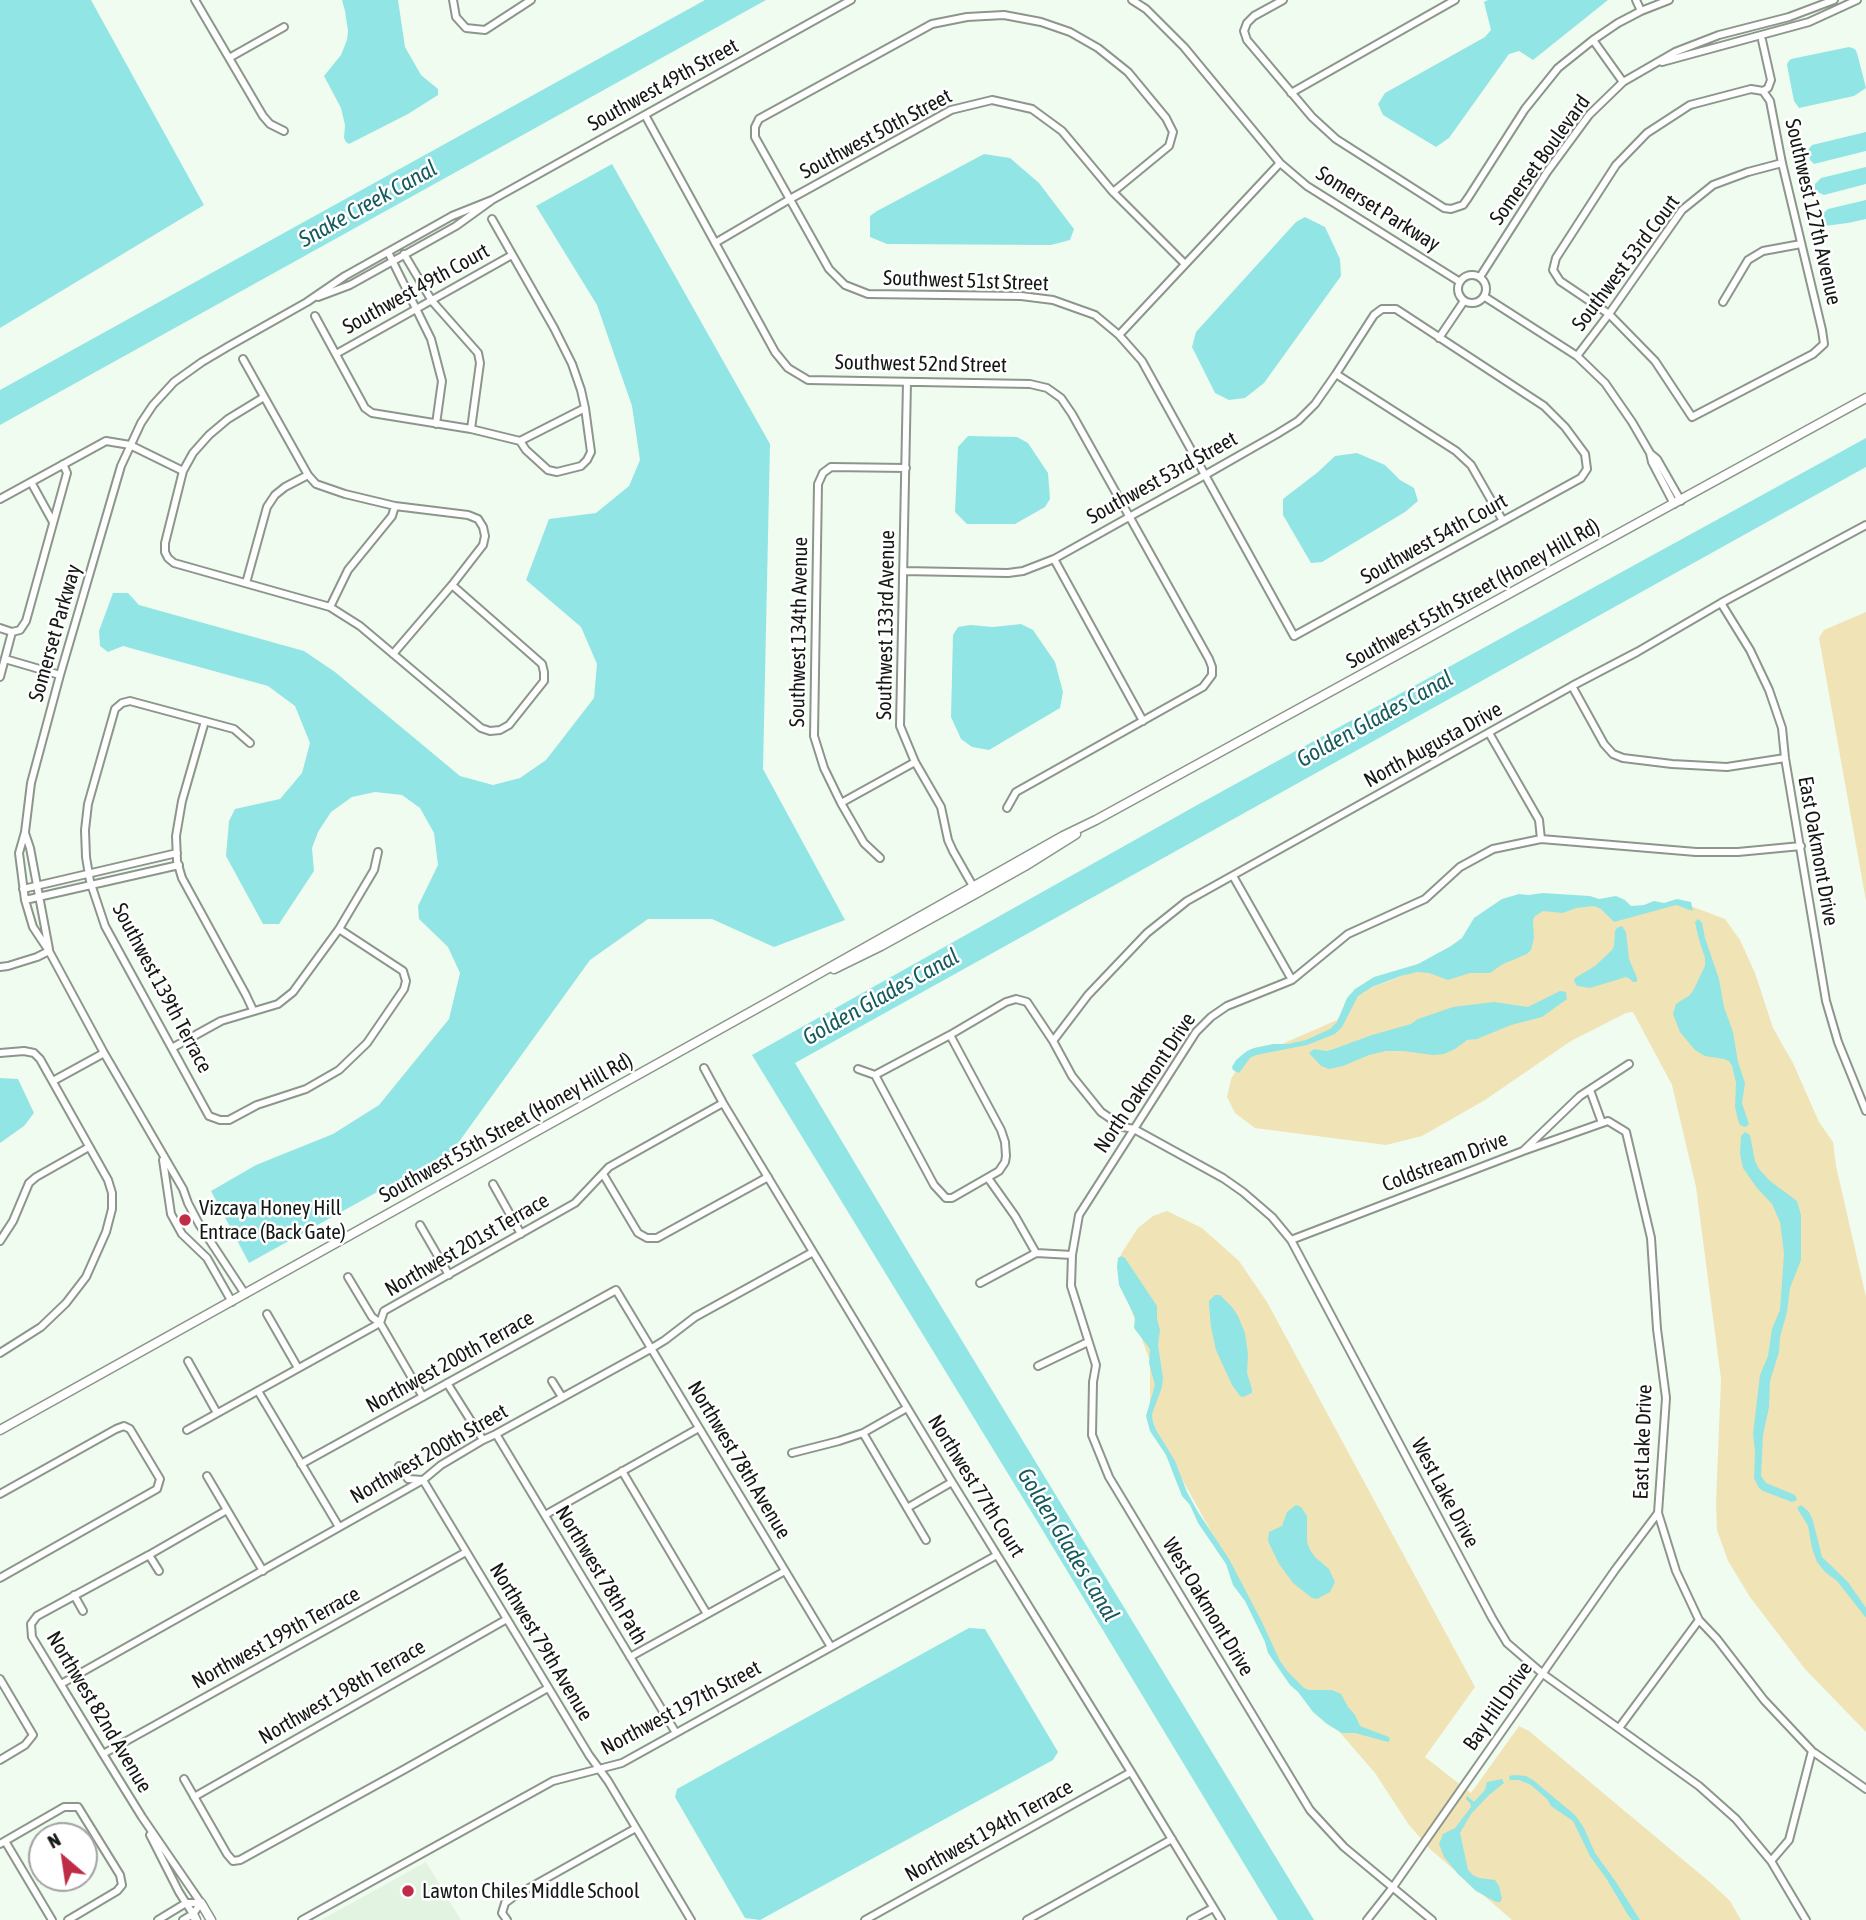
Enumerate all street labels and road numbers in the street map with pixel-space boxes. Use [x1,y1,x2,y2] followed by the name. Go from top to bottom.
[583,33,743,137] street label: Southwest 49th Street
[796,83,956,185] street label: Southwest 50th Street
[1484,90,1596,230] street label: Somerset Boulevard
[1779,117,1847,307] street label: Southwest 127th Avenue
[1311,161,1445,257] street label: Somerset Parkway
[1567,190,1685,336] street label: Southwest 53rd Court
[338,238,494,340] street label: Southwest 49th Court
[883,266,1049,296] street label: Southwest 51st Street
[835,350,1007,378] street label: Southwest 52nd Street
[1082,426,1242,530] street label: Southwest 53rd Street
[1356,488,1512,590] street label: Southwest 54th Court
[1342,514,1604,674] street label: Southwest 55th Street (Honey Hill Rd)
[872,530,900,720] street label: Southwest 133rd Avenue
[785,537,813,727] street label: Southwest 134th Avenue
[23,562,87,704] street label: Somerset Parkway
[1360,697,1506,793] street label: North Augusta Drive
[1792,774,1844,928] street label: East Oakmont Drive
[107,899,217,1077] street label: Southwest 139th Terrace
[1089,1008,1201,1158] street label: North Oakmont Drive
[375,1048,637,1208] street label: Southwest 55th Street (Honey Hill Rd)
[1379,1127,1511,1197] street label: Coldstream Drive
[381,1188,553,1302] street label: Northwest 201st Terrace
[362,1305,538,1419] street label: Northwest 200th Terrace
[682,1377,796,1543] street label: Northwest 78th Avenue
[1628,1384,1658,1500] street label: East Lake Drive
[346,1399,512,1509] street label: Northwest 200th Street
[922,1410,1030,1562] street label: Northwest 77th Court
[1406,1434,1484,1552] street label: West Lake Drive
[550,1501,652,1649] street label: Northwest 78th Path
[1157,1533,1259,1681] street label: West Oakmont Drive
[484,1559,598,1725] street label: Northwest 79th Avenue
[188,1581,364,1695] street label: Northwest 199th Terrace
[41,1627,157,1797] street label: Northwest 82nd Avenue
[254,1634,430,1750] street label: Northwest 198th Terrace
[597,1655,765,1761] street label: Northwest 197th Street
[1458,1657,1538,1755] street label: Bay Hill Drive
[901,1774,1077,1888] street label: Northwest 194th Terrace

